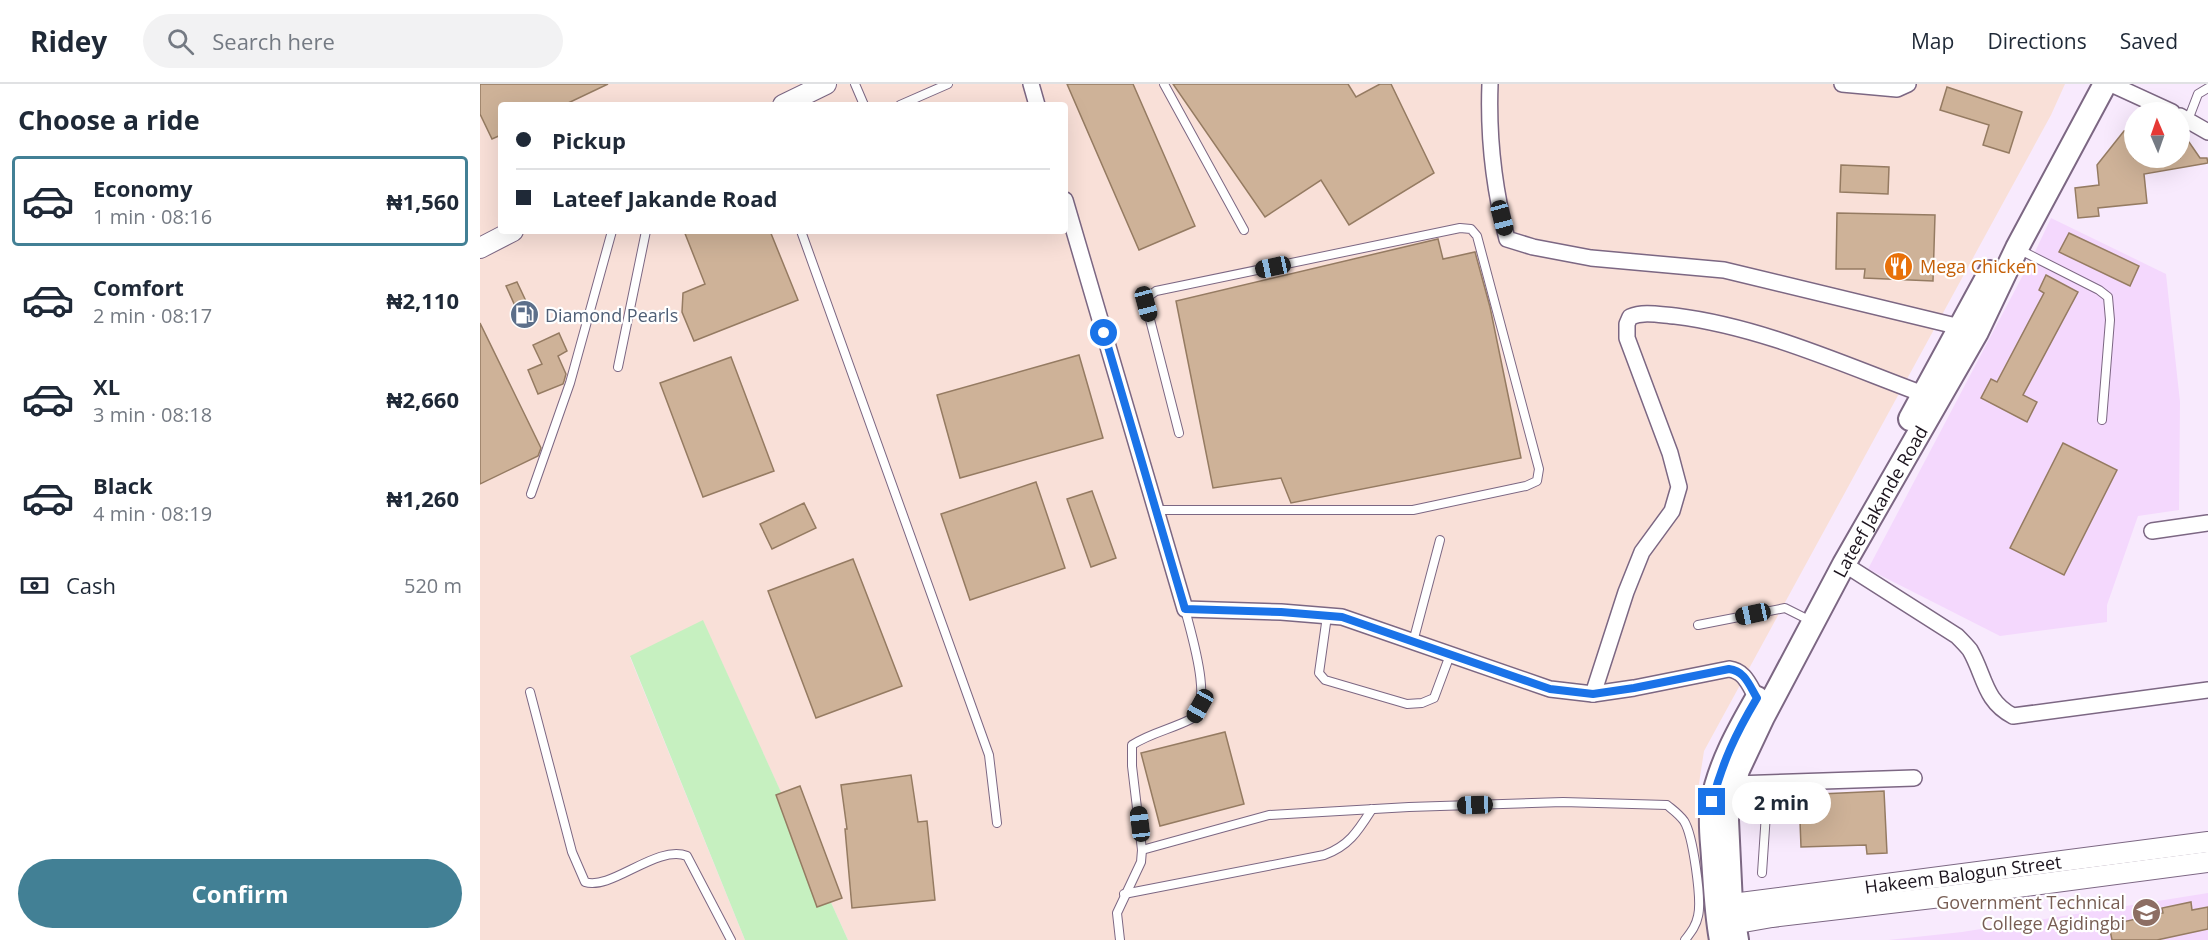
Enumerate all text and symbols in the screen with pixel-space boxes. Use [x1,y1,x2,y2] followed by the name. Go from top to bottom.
[143,14,563,68] search box
[30,22,107,60] text: Ridey
[164,25,197,58] icon: search
[212,26,335,56] text: Search here
[1911,27,1954,55] text: Map
[1987,27,2087,55] text: Directions
[2120,27,2178,55] text: Saved
[18,101,200,138] text: Choose a ride
[2124,102,2190,168] north arrow
[2124,102,2190,168] map controls
[552,125,626,155] text: Pickup
[93,173,192,203] text: Economy
[21,174,75,228] icon: car
[552,183,777,213] text: Lateef Jakande Road
[387,186,459,216] text: ₦1,560
[1489,198,1515,238] car
[93,203,212,230] text: 1 min · 08:16
[1883,250,1915,282] restaurant icon: Mega Chicken
[1254,254,1292,280] car
[1920,254,2037,278] place label: Mega Chicken
[93,272,184,302] text: Comfort
[21,273,75,327] icon: car
[1133,284,1159,324] car
[387,285,459,315] text: ₦2,110
[508,299,540,331] fuel station icon: Diamond Pearls
[93,302,212,329] text: 2 min · 08:17
[545,303,678,327] place label: Diamond Pearls
[1090,319,1117,346] route start
[93,371,120,401] text: XL
[21,372,75,426] icon: car
[387,384,459,414] text: ₦2,660
[93,401,212,428] text: 3 min · 08:18
[1827,421,1933,581] street label: Lateef Jakande Road
[93,470,153,500] text: Black
[21,471,75,525] icon: car
[387,483,459,513] text: ₦1,260
[93,500,212,527] text: 4 min · 08:19
[18,569,51,602] icon: cash
[66,570,116,600] text: Cash
[404,572,462,599] text: 520 m
[1734,601,1772,627] car
[1183,686,1217,726] car
[1733,781,1832,823] callout: 2 min
[1698,788,1725,815] route end
[1754,789,1809,816] text: 2 min
[1457,795,1493,815] car
[1129,805,1151,843] car
[1863,849,2063,899] street label: Hakeem Balogun Street
[18,859,462,928] button: Confirm
[1936,890,2125,935] place label: Government Technical College Agidingbi
[2130,896,2162,928] school or university icon: Government Technical College Agidingbi

